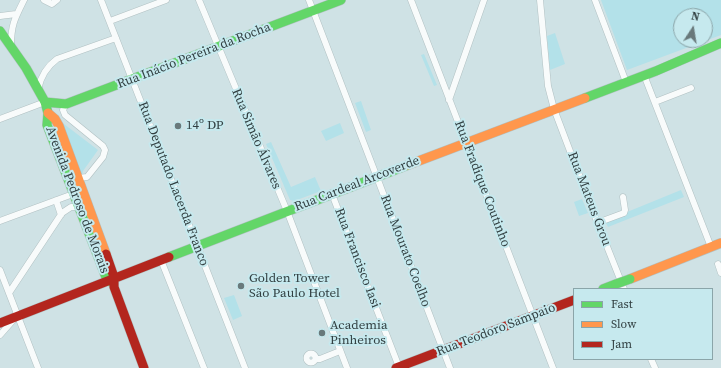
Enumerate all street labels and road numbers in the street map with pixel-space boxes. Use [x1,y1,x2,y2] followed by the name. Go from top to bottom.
[115,19,273,93] street label: Rua Inácio Pereira da Rocha
[228,86,284,192] street label: Rua Simão Álvares
[134,100,212,268] street label: Rua Deputado Lacerda Franco
[451,119,513,249] street label: Rua Fradique Coutinho
[42,124,112,276] street label: Avenida Pedroso de Morais
[564,150,614,248] street label: Rua Mateus Grou
[292,153,422,215] street label: Rua Cardeal Arcoverde
[376,193,434,309] street label: Rua Mourato Coelho
[331,206,383,310] street label: Rua Francisco Iasi
[434,300,558,360] street label: Rua Teodoro Sampaio

